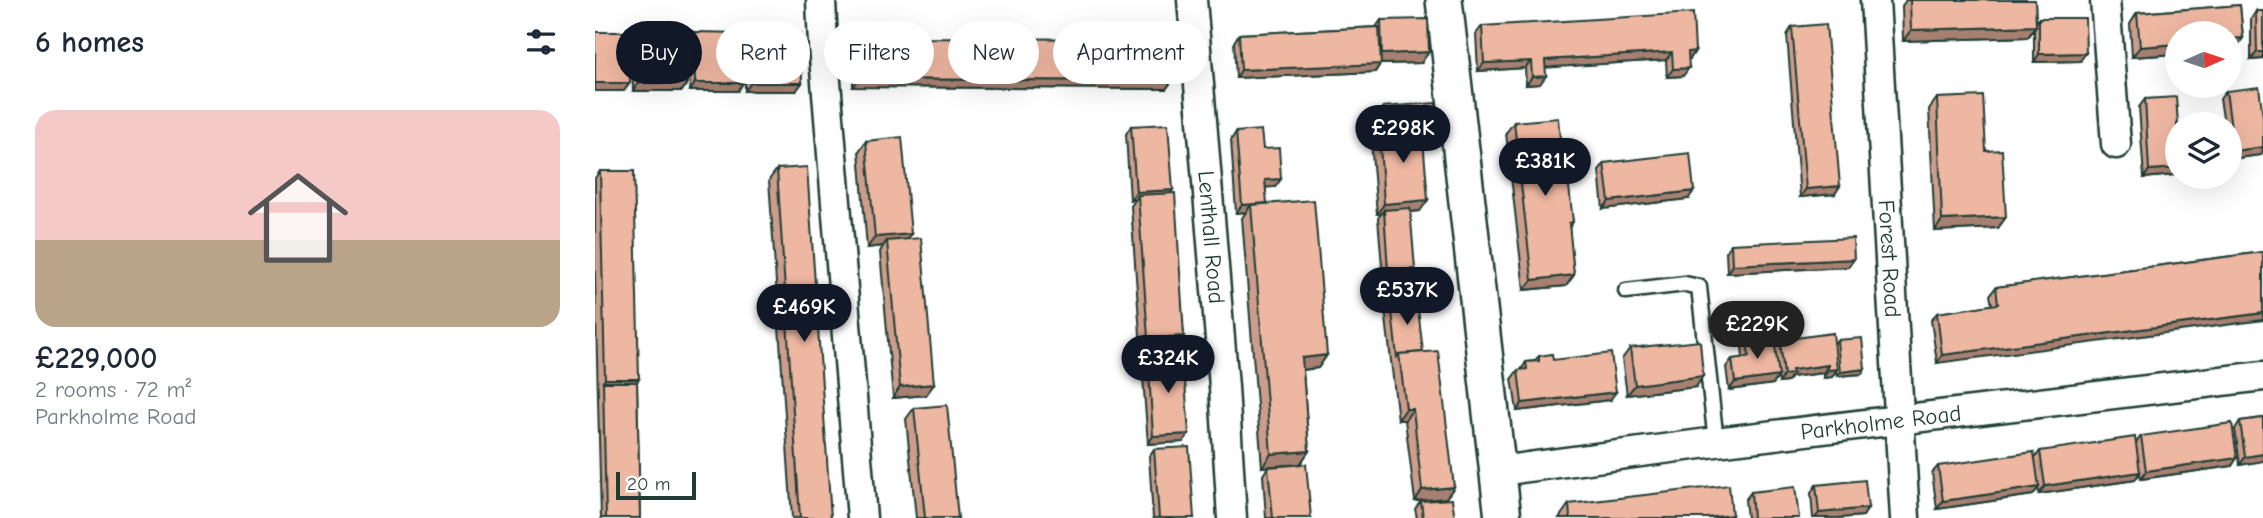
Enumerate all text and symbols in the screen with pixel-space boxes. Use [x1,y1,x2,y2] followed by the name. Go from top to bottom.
[616,21,702,84] chip: Buy
[716,21,810,84] chip: Rent
[824,21,934,84] chip: Filters
[948,21,1039,84] chip: New
[1053,21,1208,84] chip: Apartment
[2165,21,2242,98] north arrow
[2165,21,2242,189] map controls
[522,23,560,61] icon: filters
[35,25,144,60] text: 6 homes
[1354,106,1452,165] pin: £298K
[2165,112,2242,189] button: layers
[1371,114,1435,141] text: £298K
[1496,138,1594,198] pin: £381K
[1515,147,1575,174] text: £381K
[235,155,361,281] icon: home
[1192,170,1230,305] street label: Lenthall Road
[1873,199,1906,318] street label: Forest Road
[1358,268,1456,327] pin: £537K
[1376,276,1438,303] text: £537K
[755,284,853,344] pin: £469K
[773,293,835,320] text: £469K
[1708,302,1806,361] pin: £229K
[1725,310,1789,337] text: £229K
[1119,336,1217,395] pin: £324K
[35,341,158,376] text: £229,000
[1138,344,1198,371] text: £324K
[35,376,191,403] text: 2 rooms · 72 m²
[1799,400,1963,446] street label: Parkholme Road
[35,403,196,430] text: Parkholme Road
[616,469,697,501] scale bar
[627,473,671,495] text: 20 m

